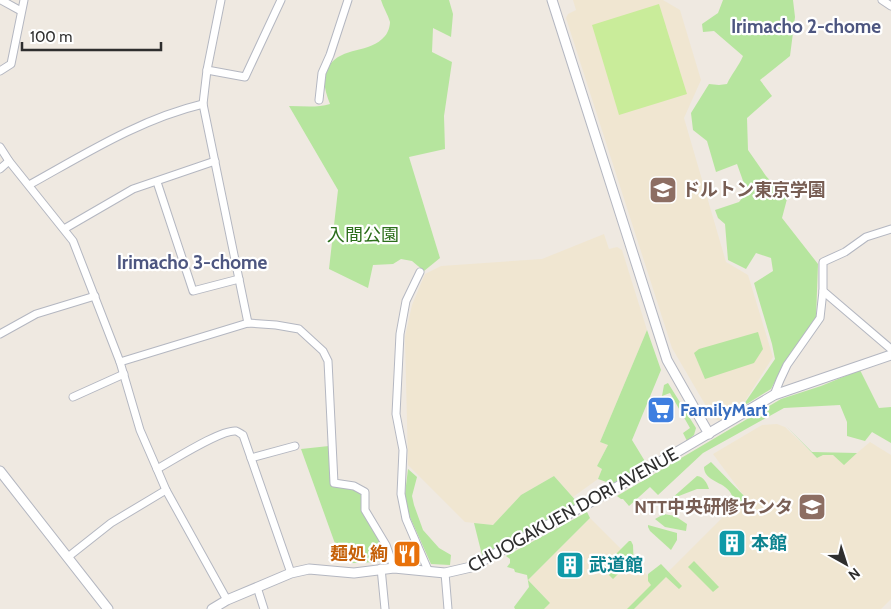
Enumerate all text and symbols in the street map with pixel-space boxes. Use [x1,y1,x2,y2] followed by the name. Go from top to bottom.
[731,15,881,38] district label: Irimacho 2-chome
[22,20,161,52] scale bar
[30,28,72,46] text: 100 m
[648,175,678,205] school or university icon: ドルトン東京学園
[682,179,826,201] place label: ドルトン東京学園
[327,224,399,246] park label: 入間公園
[117,251,268,274] district label: Irimacho 3-chome
[646,395,676,425] supermarket icon: FamilyMart
[680,399,767,421] place label: FamilyMart
[464,443,682,577] street label: CHUOGAKUEN DORI AVENUE
[797,492,827,522] school or university icon: NTT中央研修センタ
[634,496,793,518] place label: NTT中央研修センタ
[717,528,747,558] building icon: 本館
[751,532,787,554] place label: 本館
[392,539,422,569] restaurant icon: 麺処 絢
[821,539,871,589] north arrow
[330,543,388,565] place label: 麺処 絢
[555,550,585,580] building icon: 武道館
[589,554,643,576] place label: 武道館
[845,564,864,584] text: N

